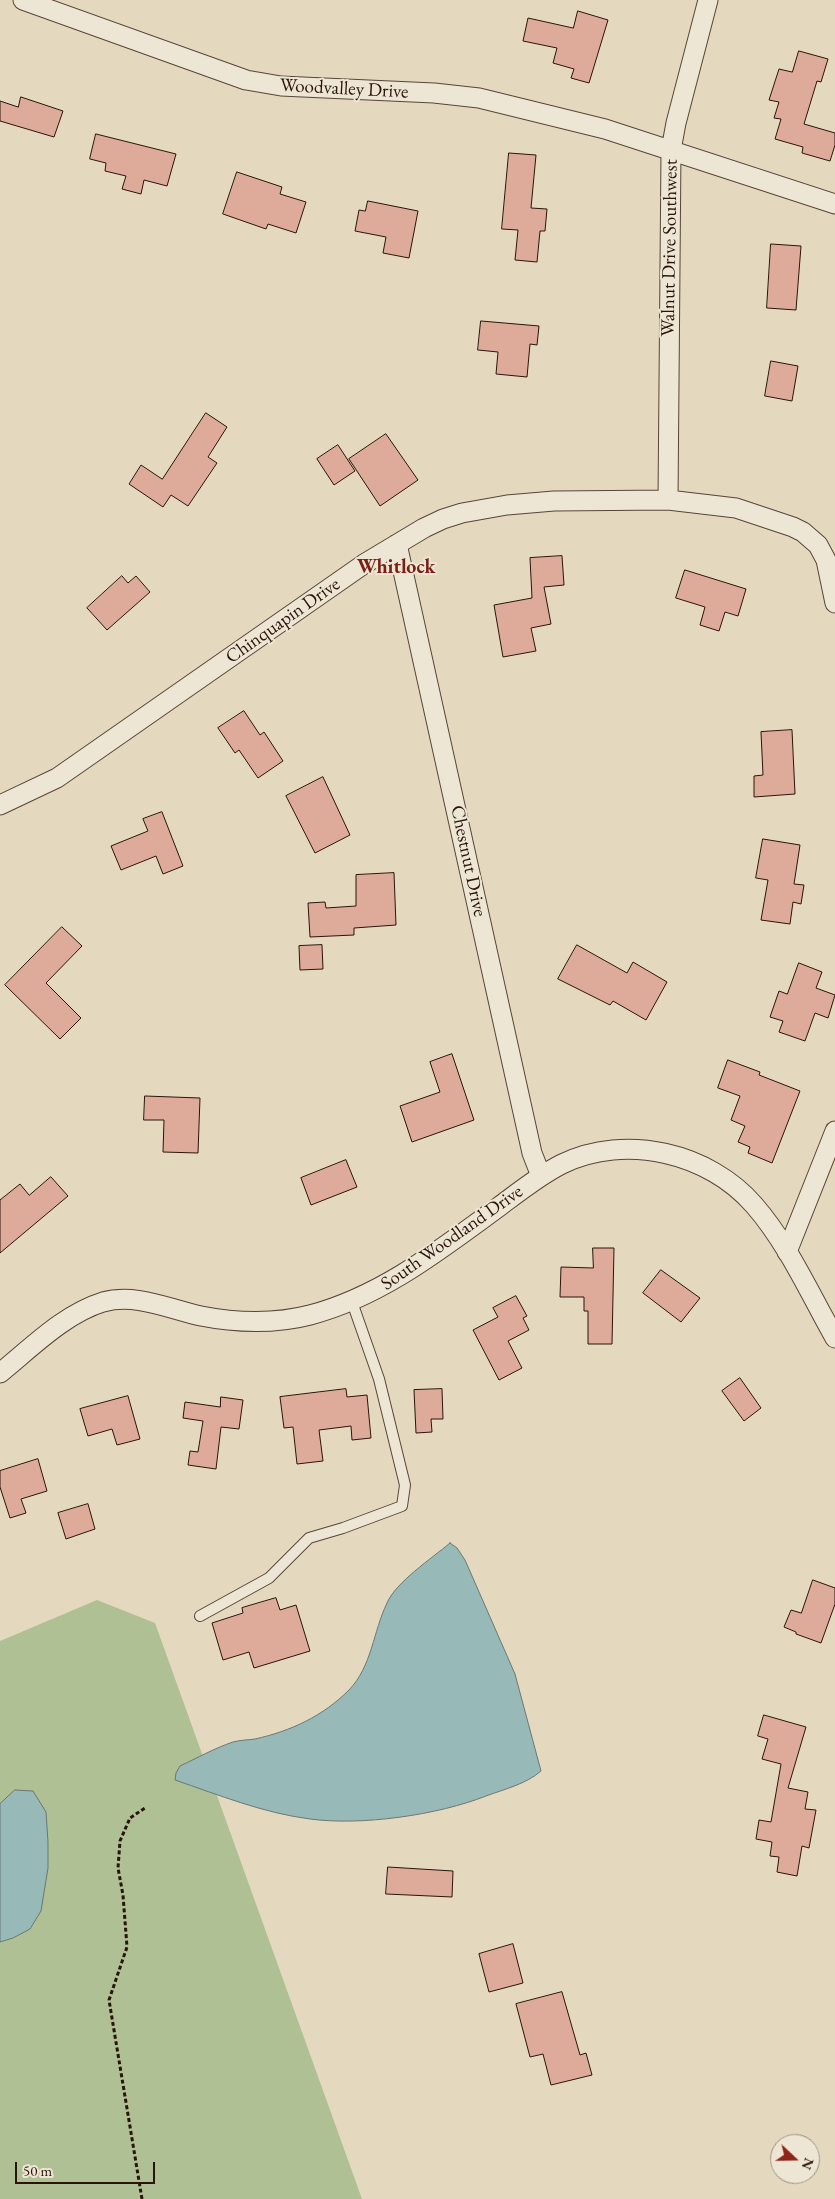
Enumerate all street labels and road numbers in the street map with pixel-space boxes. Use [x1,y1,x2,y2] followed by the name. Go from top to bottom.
[279,74,409,104] street label: Woodvalley Drive
[657,159,683,337] street label: Walnut Drive Southwest
[221,573,345,669] street label: Chinquapin Drive
[445,803,491,919] street label: Chestnut Drive
[377,1181,527,1295] street label: South Woodland Drive

